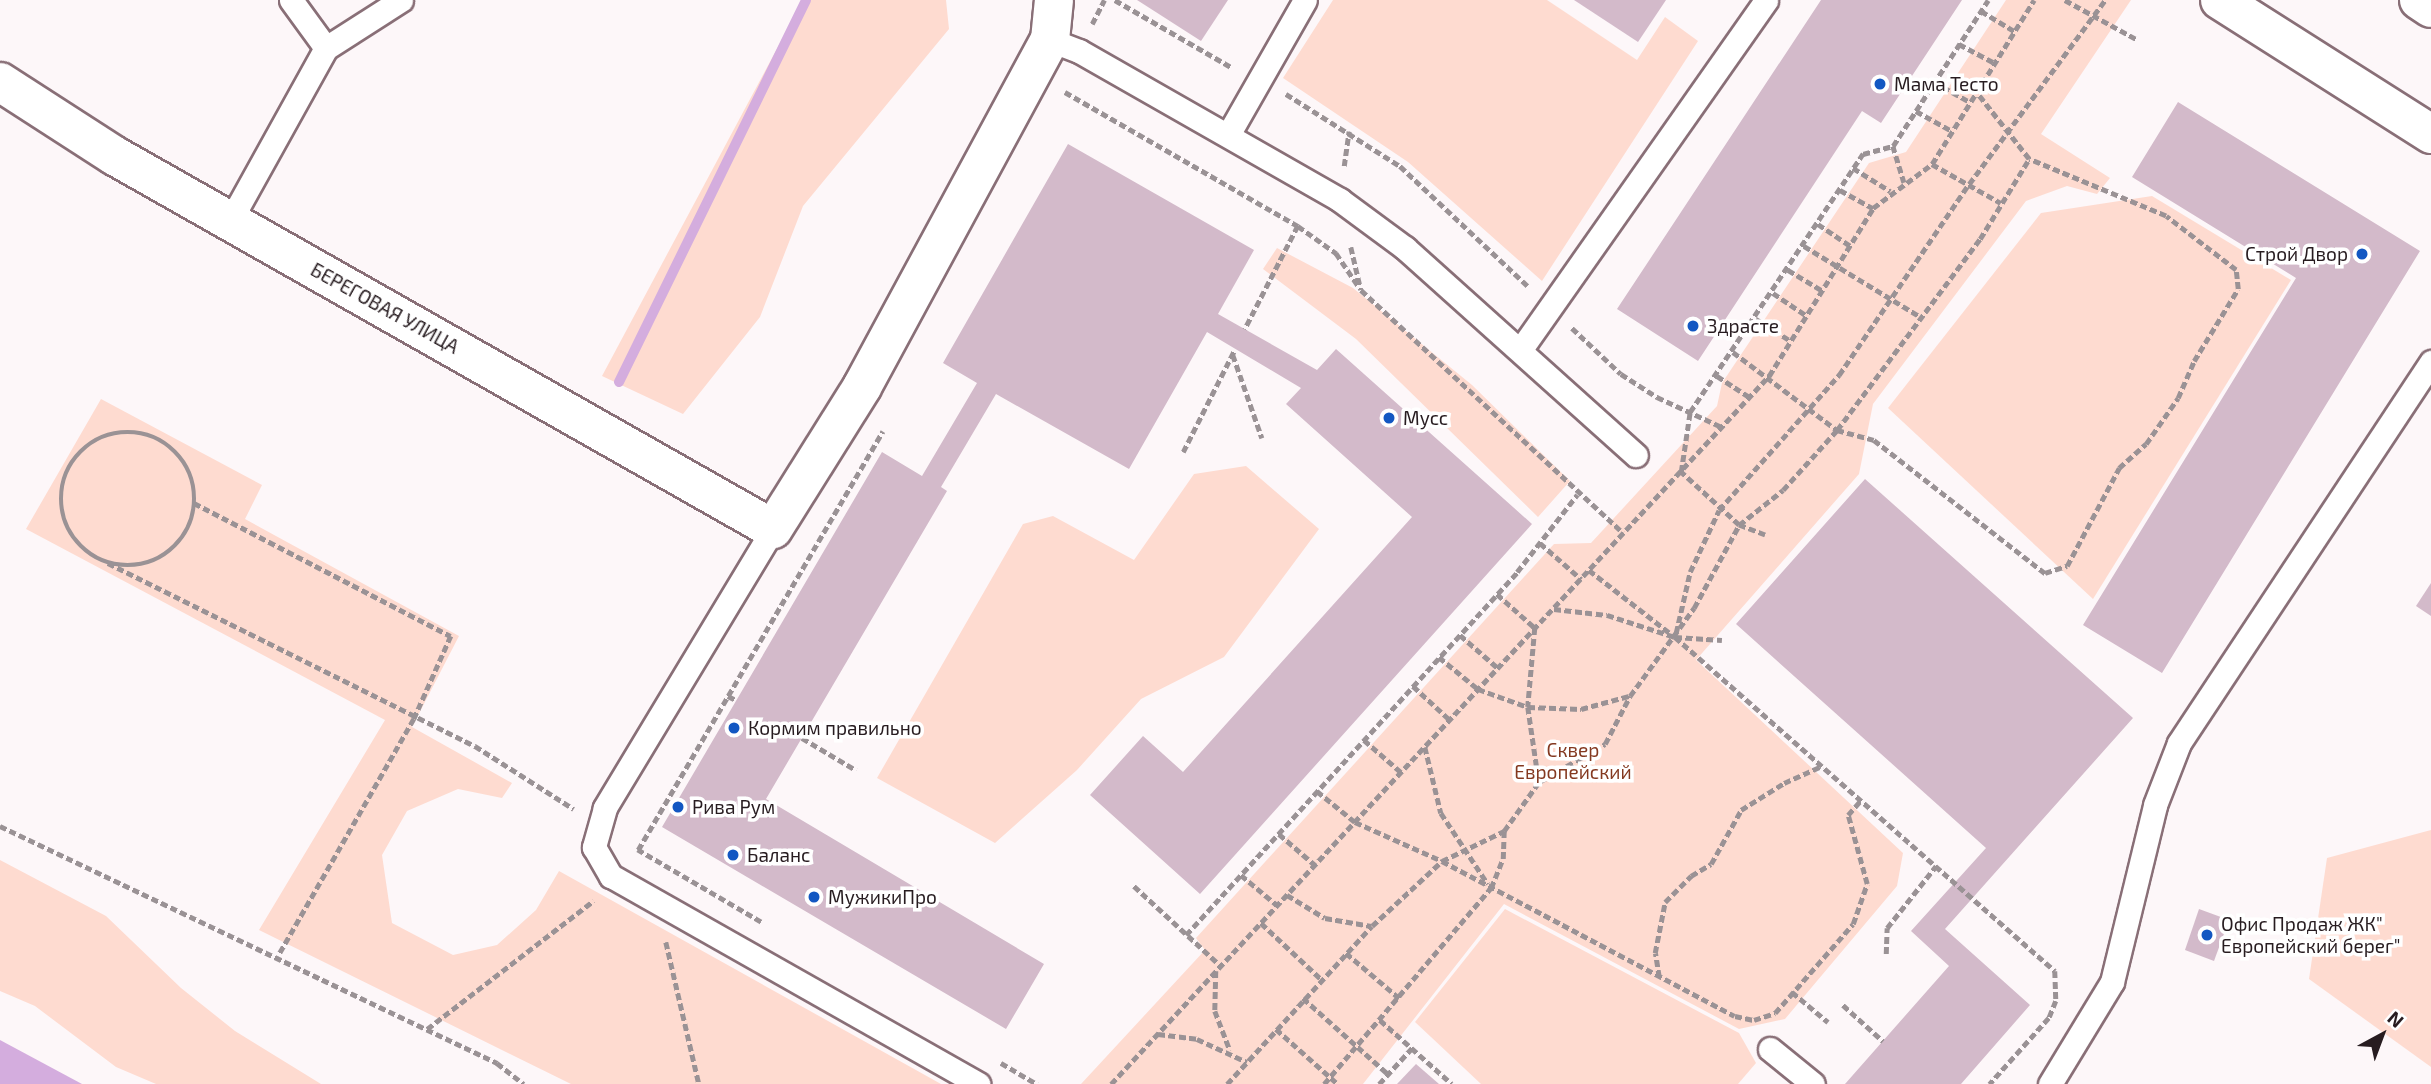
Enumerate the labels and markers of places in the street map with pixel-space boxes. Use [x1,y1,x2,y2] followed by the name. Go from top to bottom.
[1894,73,1999,95] place label: Мама Тесто
[1872,76,1888,92] marker: Мама Тесто
[2245,243,2348,265] place label: Строй Двор
[2354,246,2370,262] marker: Строй Двор
[1707,315,1779,337] place label: Здрасте
[1685,318,1701,334] marker: Здрасте
[1403,407,1448,429] place label: Мусс
[1381,410,1397,426] marker: Мусс
[748,717,922,739] place label: Кормим правильно
[726,720,742,736] marker: Кормим правильно
[692,796,775,818] place label: Рива Рум
[670,799,686,815] marker: Рива Рум
[747,844,810,866] place label: Баланс
[725,847,741,863] marker: Баланс
[828,886,937,908] place label: МужикиПро
[806,889,822,905] marker: МужикиПро
[2221,913,2400,957] place label: Офис Продаж ЖК" Европейский берег"
[2199,927,2215,943] marker: Офис Продаж ЖК" Европейский берег"

